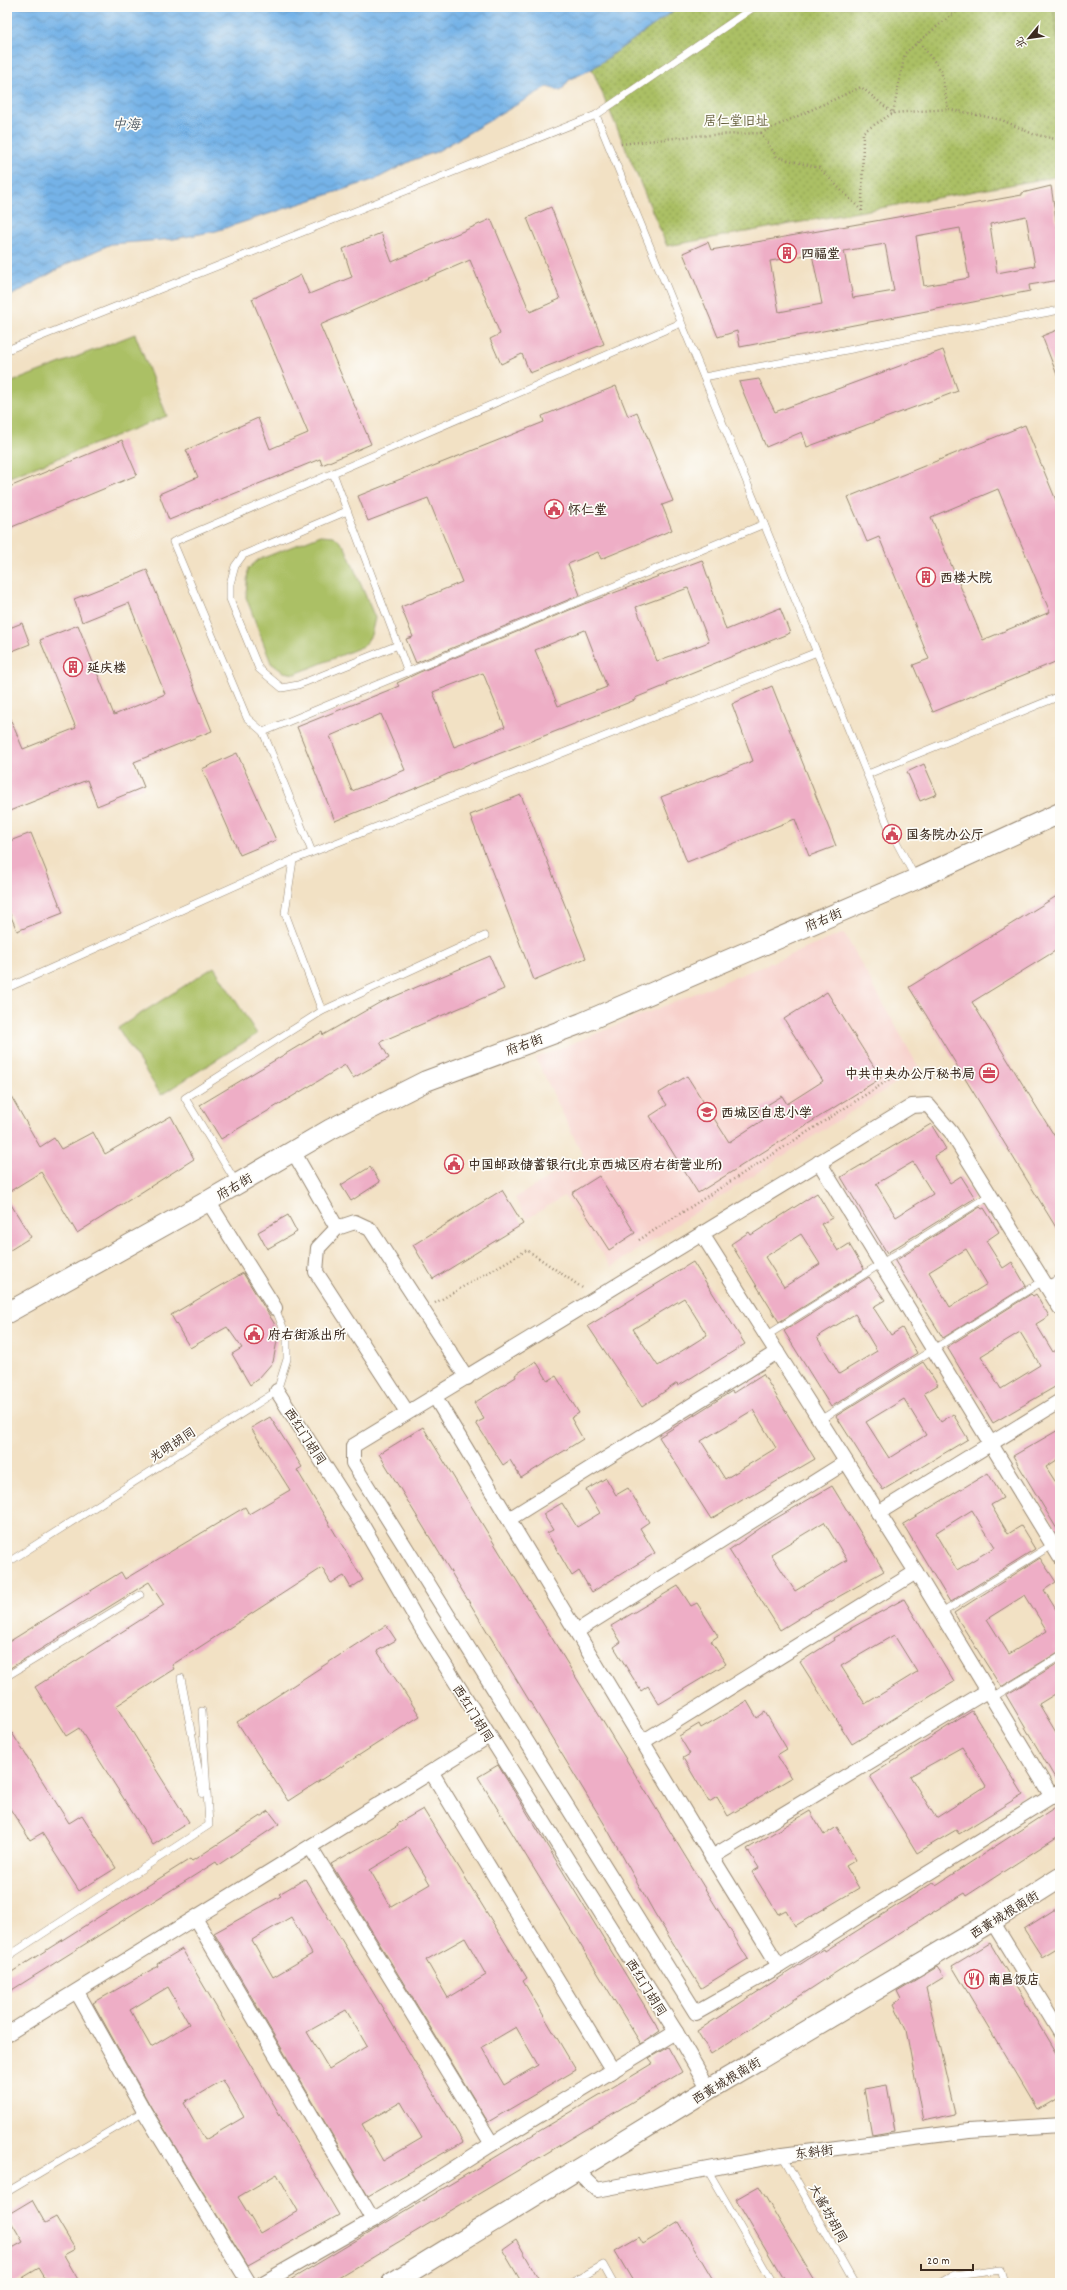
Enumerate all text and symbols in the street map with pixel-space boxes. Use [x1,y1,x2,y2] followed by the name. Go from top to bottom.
[1009,18,1049,58] north arrow
[1012,33,1032,51] text: 北
[703,113,769,132] park label: 居仁堂旧址
[112,116,141,136] water label: 中海
[776,242,798,264] building icon: 四福堂
[801,246,840,265] place label: 四福堂
[543,498,565,520] public building icon: 怀仁堂
[568,502,607,521] place label: 怀仁堂
[915,566,937,588] building icon: 西楼大院
[940,570,992,589] place label: 西楼大院
[62,656,84,678] building icon: 延庆楼
[87,660,126,679] place label: 延庆楼
[881,823,903,845] public building icon: 国务院办公厅
[906,827,984,846] place label: 国务院办公厅
[802,905,846,938] street label: 府右街
[503,1031,546,1062] street label: 府右街
[978,1062,1000,1084] office icon: 中共中央办公厅秘书局
[845,1066,975,1085] place label: 中共中央办公厅秘书局
[696,1101,718,1123] school or university icon: 西城区自忠小学
[721,1105,812,1124] place label: 西城区自忠小学
[443,1153,465,1175] public building icon: 中国邮政储蓄银行(北京西城区府右街营业所)
[468,1157,722,1176] place label: 中国邮政储蓄银行(北京西城区府右街营业所)
[214,1170,257,1206] street label: 府右街
[243,1323,265,1345] public building icon: 府右街派出所
[268,1327,346,1346] place label: 府右街派出所
[278,1405,330,1470] street label: 西红门胡同
[146,1424,200,1468] street label: 光明胡同
[447,1682,497,1747] street label: 西红门胡同
[967,1887,1043,1945] street label: 西黄城根南街
[620,1956,670,2021] street label: 西红门胡同
[963,1968,985,1990] restaurant icon: 南昌饭店
[988,1972,1040,1991] place label: 南昌饭店
[689,2054,766,2110] street label: 西黄城根南街
[794,2142,835,2165] street label: 东斜街
[803,2181,851,2247] street label: 大酱坊胡同
[921,2246,973,2272] scale bar
[927,2253,950,2270] text: 20 m

